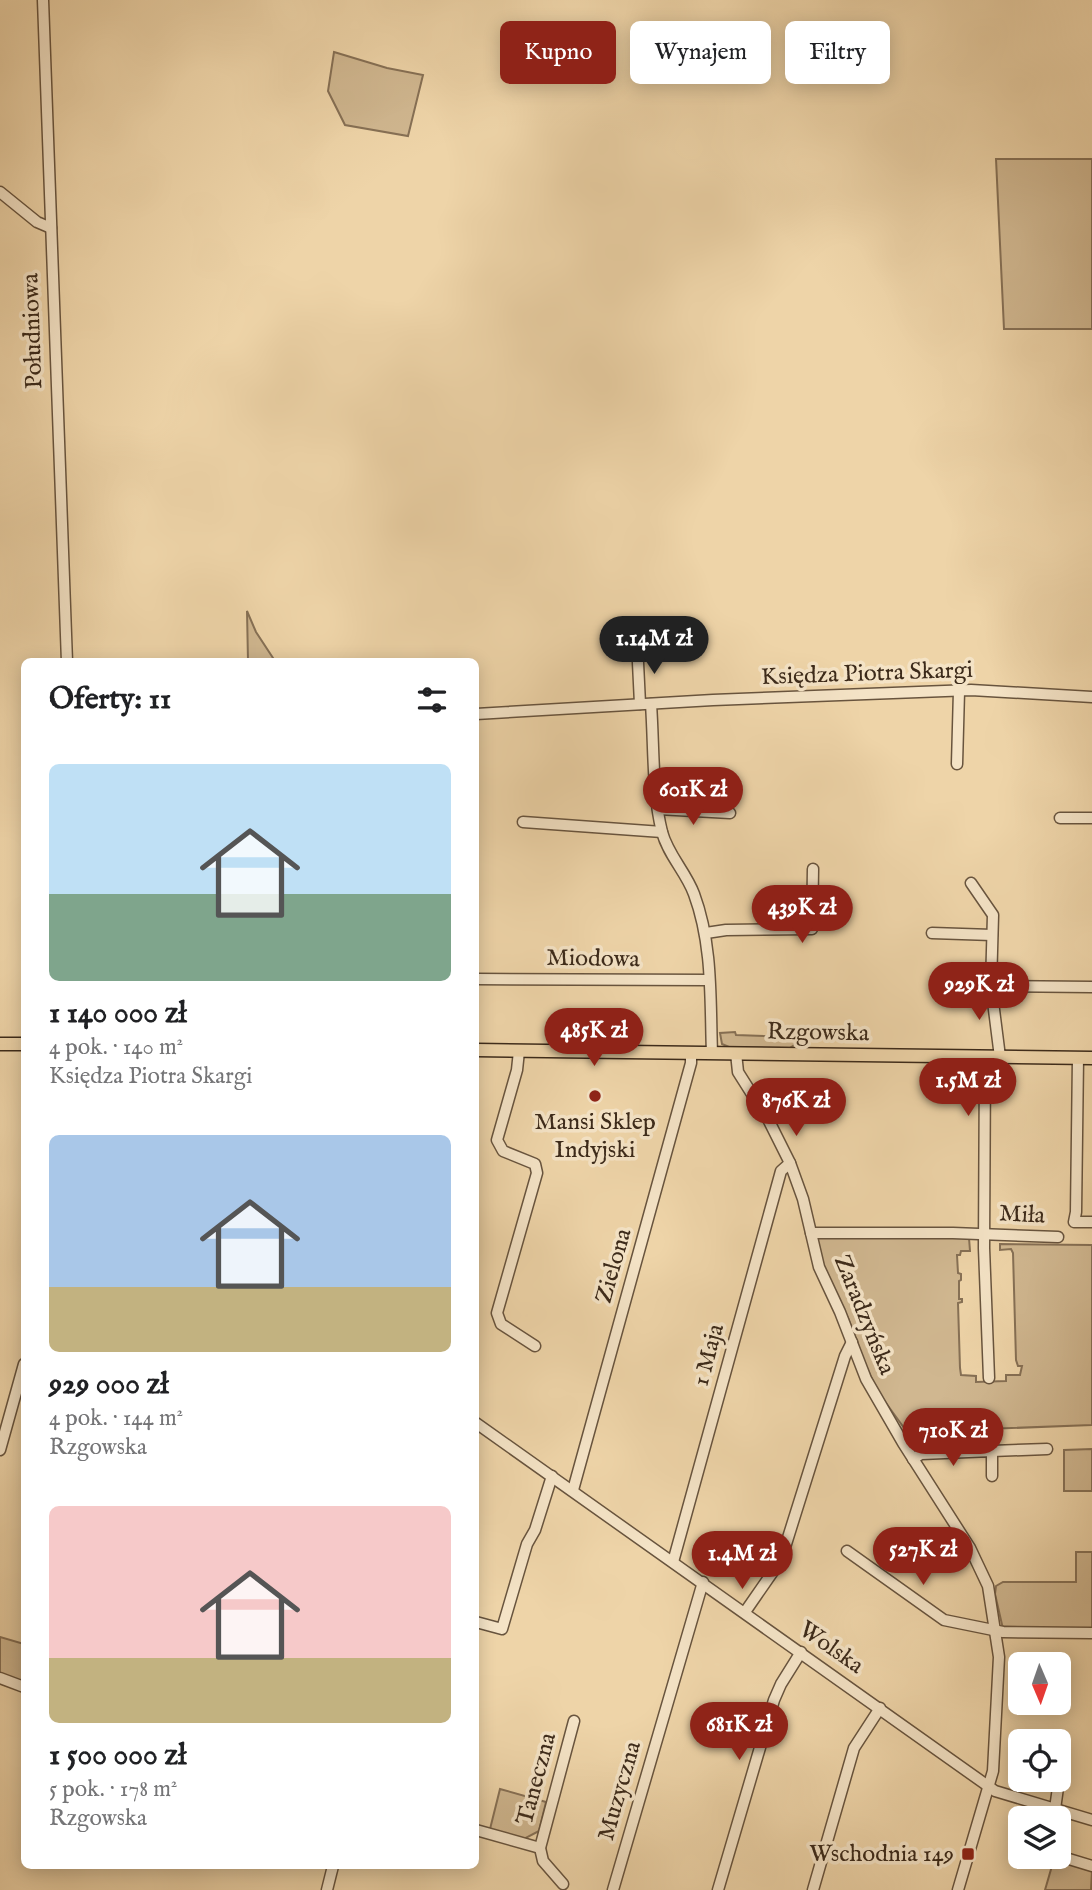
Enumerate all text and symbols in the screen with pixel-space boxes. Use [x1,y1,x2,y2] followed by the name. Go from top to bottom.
[500,21,616,84] chip: Kupno
[630,21,771,84] chip: Wynajem
[785,21,890,84] chip: Filtry
[15,272,51,389] street label: Południowa
[582,616,726,676] pin: 1.14M zł
[616,624,692,653] text: 1.14M zł
[760,655,974,693] street label: Księdza Piotra Skargi
[49,681,171,719] text: Oferty: 11
[413,681,451,719] icon: filters
[628,768,758,827] pin: 601K zł
[659,775,727,804] text: 601K zł
[187,810,313,936] icon: home
[737,886,867,945] pin: 439K zł
[768,893,836,922] text: 439K zł
[546,943,641,975] street label: Miodowa
[914,962,1044,1022] pin: 929K zł
[944,970,1014,999] text: 929K zł
[49,995,187,1033] text: 1 140 000 zł
[529,1009,659,1068] pin: 485K zł
[560,1016,628,1045] text: 485K zł
[767,1017,870,1049] street label: Rzgowska
[49,1033,183,1062] text: 4 pok. · 140 m²
[903,1058,1033,1118] pin: 1.5M zł
[49,1062,252,1091] text: Księdza Piotra Skargi
[935,1066,1001,1095] text: 1.5M zł
[731,1078,861,1138] pin: 876K zł
[762,1086,830,1115] text: 876K zł
[587,1088,603,1104] marker: Mansi Sklep Indyjski
[534,1107,656,1166] place label: Mansi Sklep Indyjski
[187,1181,313,1307] icon: home
[998,1198,1046,1232] street label: Miła
[589,1224,640,1307] street label: Zielona
[826,1251,902,1380] street label: Zaradzyńska
[686,1320,732,1390] street label: 1 Maja
[49,1366,169,1404] text: 929 000 zł
[49,1404,183,1433] text: 4 pok. · 144 m²
[888,1408,1018,1468] pin: 710K zł
[918,1416,988,1445] text: 710K zł
[49,1433,147,1462] text: Rzgowska
[858,1528,988,1587] pin: 527K zł
[677,1532,807,1591] pin: 1.4M zł
[889,1535,957,1564] text: 527K zł
[708,1539,776,1568] text: 1.4M zł
[187,1552,313,1678] icon: home
[792,1614,870,1682] street label: Wolska
[1008,1652,1071,1715] north arrow
[1008,1652,1071,1869] map controls
[674,1702,804,1762] pin: 681K zł
[706,1710,772,1739] text: 681K zł
[510,1729,564,1829] street label: Taneczna
[1008,1729,1071,1792] button: locate
[49,1737,186,1775] text: 1 500 000 zł
[591,1737,649,1844] street label: Muzyczna
[49,1775,177,1804] text: 5 pok. · 178 m²
[49,1804,147,1833] text: Rzgowska
[1008,1806,1071,1869] button: layers
[809,1839,954,1870] place label: Wschodnia 149
[960,1846,976,1862] marker: Wschodnia 149

